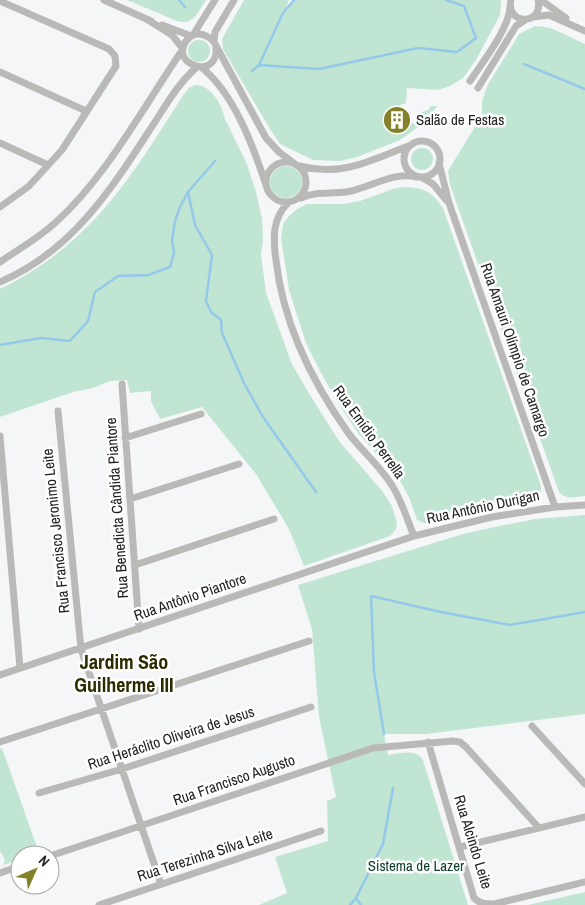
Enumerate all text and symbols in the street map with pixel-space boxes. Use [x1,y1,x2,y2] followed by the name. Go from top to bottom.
[382,105,412,135] building icon: Salão de Festas
[416,109,504,130] place label: Salão de Festas
[476,260,555,440] street label: Rua Amauri Olímpio de Camargo
[328,381,411,483] street label: Rua Emídio Perrella
[100,417,133,599] street label: Rua Benedicta Cândida Piantore
[36,448,75,614] street label: Rua Francisco Jeronimo Leite
[425,484,541,529] street label: Rua Antônio Durigan
[131,567,249,626] street label: Rua Antônio Piantore
[74,648,174,698] district label: Jardim São Guilherme III
[85,701,257,774] street label: Rua Heráclito Oliveira de Jesus
[170,749,298,810] street label: Rua Francisco Augusto
[449,792,498,892] street label: Rua Alcindo Leite
[134,823,275,886] street label: Rua Terezinha Silva Leite
[10,845,60,895] north arrow
[35,852,53,870] text: N
[368,855,464,876] park label: Sistema de Lazer

